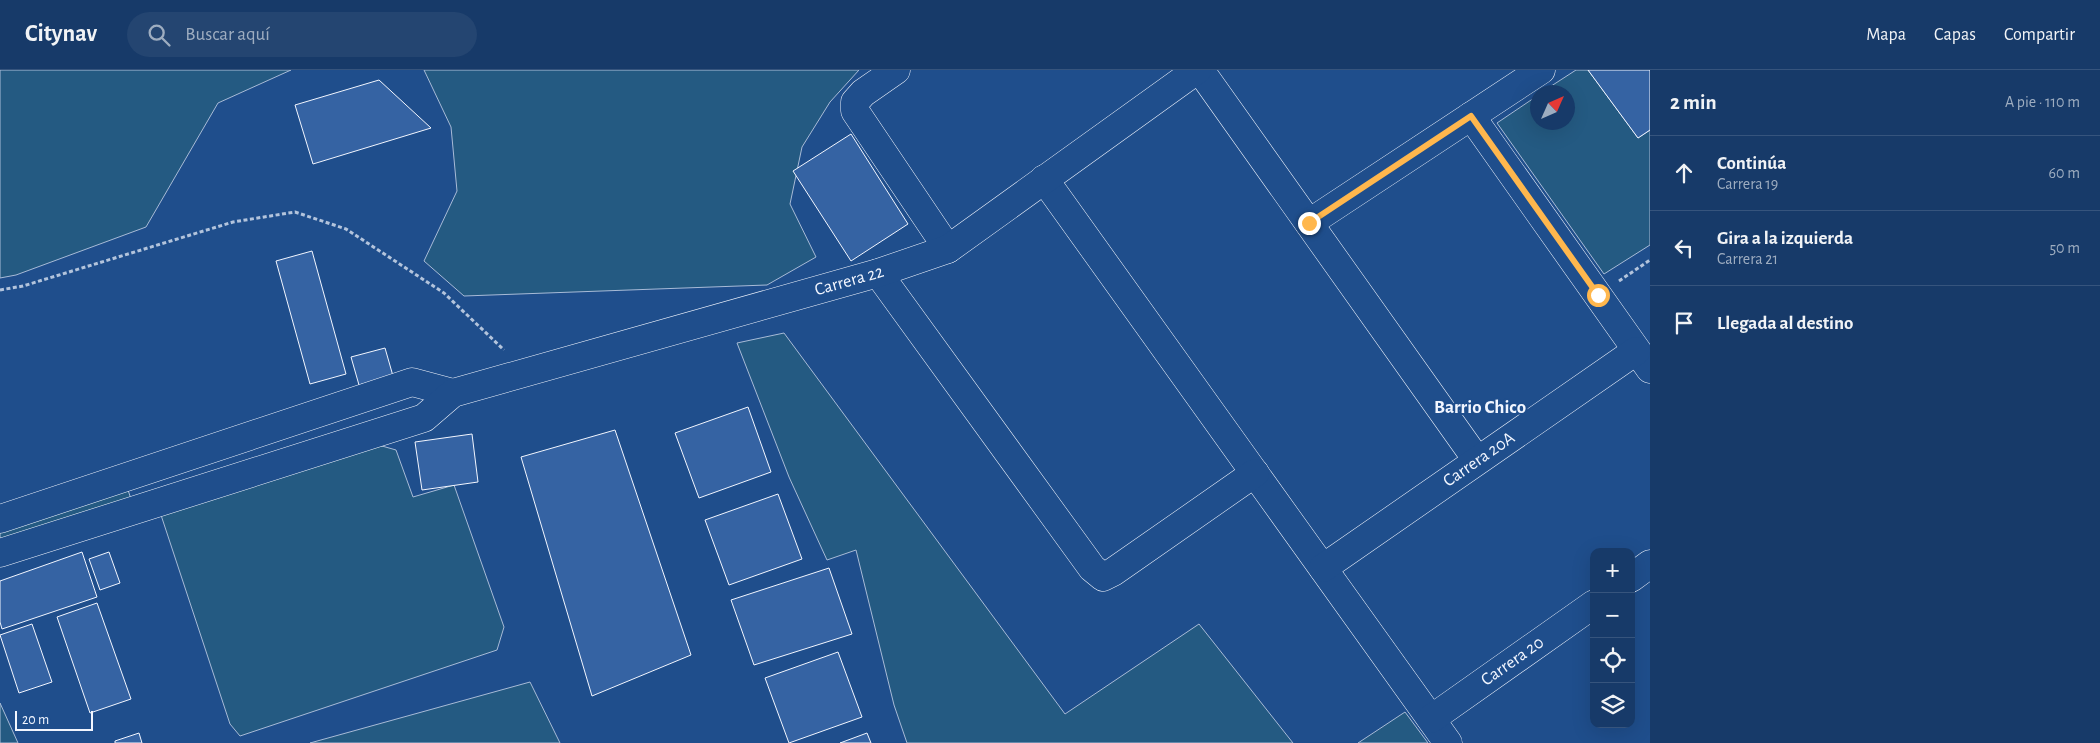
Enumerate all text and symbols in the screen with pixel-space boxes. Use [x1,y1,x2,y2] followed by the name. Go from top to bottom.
[127,12,477,57] search box
[145,21,173,49] icon: search
[25,22,97,46] text: Citynav
[185,25,270,44] text: Buscar aquí
[1866,26,1906,44] text: Mapa
[1934,26,1976,44] text: Capas
[2004,26,2075,44] text: Compartir
[1530,85,1575,130] north arrow
[1670,92,1717,113] text: 2 min
[2005,94,2080,110] text: A pie · 110 m
[1717,154,1786,173] text: Continúa
[1670,159,1698,187] icon: ahead
[2049,165,2080,181] text: 60 m
[1717,176,1778,192] text: Carrera 19
[1298,212,1321,235] route end
[1717,229,1853,248] text: Gira a la izquierda
[1670,234,1698,262] icon: left
[2049,240,2080,256] text: 50 m
[1717,251,1778,267] text: Carrera 21
[813,263,886,299] street label: Carrera 22
[1587,284,1610,307] route start
[1670,309,1698,337] icon: arrive
[1717,314,1854,333] text: Llegada al destino
[1434,398,1526,417] district label: Barrio Chico
[1440,429,1519,491] street label: Carrera 20A
[1590,548,1635,728] map controls
[1590,548,1635,593] button: +
[1590,593,1635,638] button: −
[1478,633,1547,689] street label: Carrera 20
[1590,638,1635,683] button: locate
[1590,683,1635,728] button: layers
[15,708,92,731] scale bar
[22,713,49,727] text: 20 m

